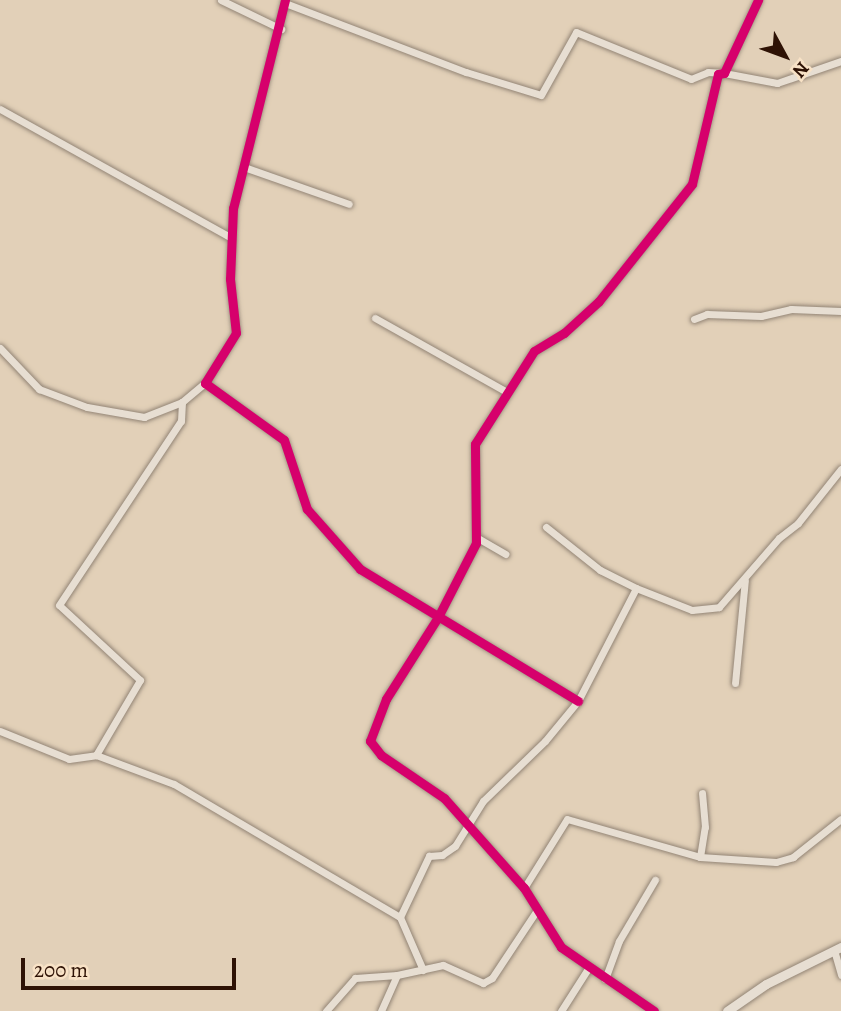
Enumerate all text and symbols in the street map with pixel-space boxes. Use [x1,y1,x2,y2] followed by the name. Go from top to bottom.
[750,21,820,91] north arrow
[786,56,815,84] text: N
[24,944,240,988] scale bar
[34,956,88,984] text: 200 m

